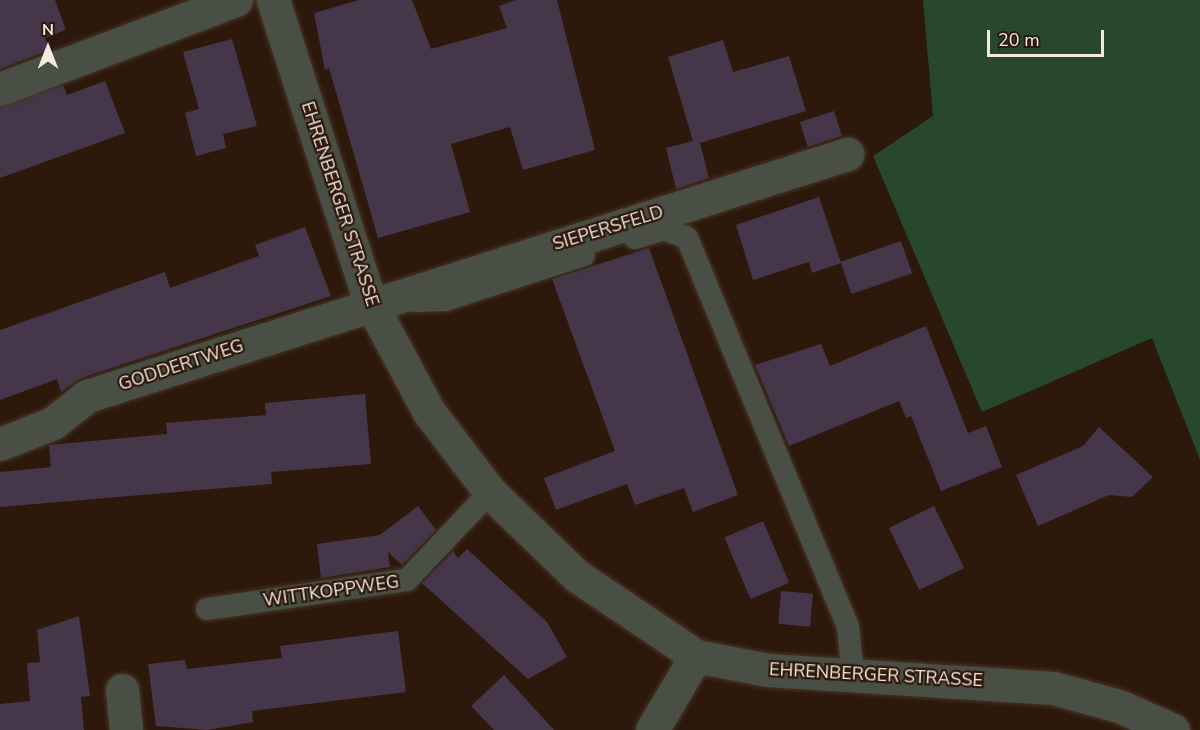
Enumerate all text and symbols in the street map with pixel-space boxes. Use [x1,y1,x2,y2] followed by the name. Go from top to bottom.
[18,18,78,78] north arrow
[990,18,1107,56] scale bar
[42,19,54,41] text: N
[998,28,1040,52] text: 20 m
[297,99,383,309] street label: EHRENBERGER STRASSE
[550,201,666,255] street label: SIEPERSFELD
[116,335,246,395] street label: GODDERTWEG
[262,571,400,611] street label: WITTKOPPWEG
[769,659,983,691] street label: EHRENBERGER STRASSE

